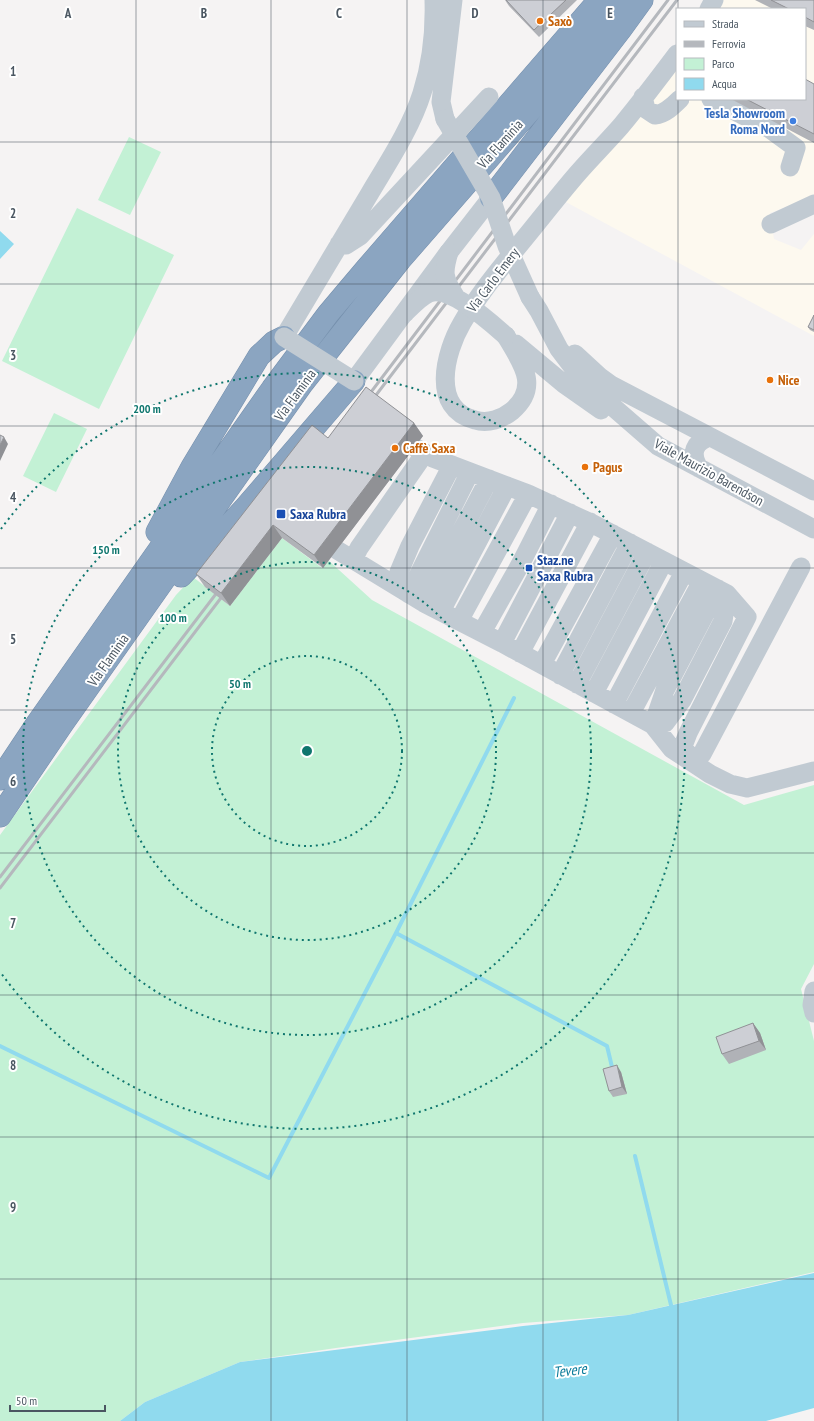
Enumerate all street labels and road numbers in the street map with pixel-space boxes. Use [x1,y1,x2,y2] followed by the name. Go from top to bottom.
[473,116,527,173] street label: Via Flaminia
[462,244,524,317] street label: Via Carlo Emery
[270,366,320,425] street label: Via Flaminia
[650,434,767,510] street label: Viale Maurizio Barendson
[83,630,132,690] street label: Via Flaminia

